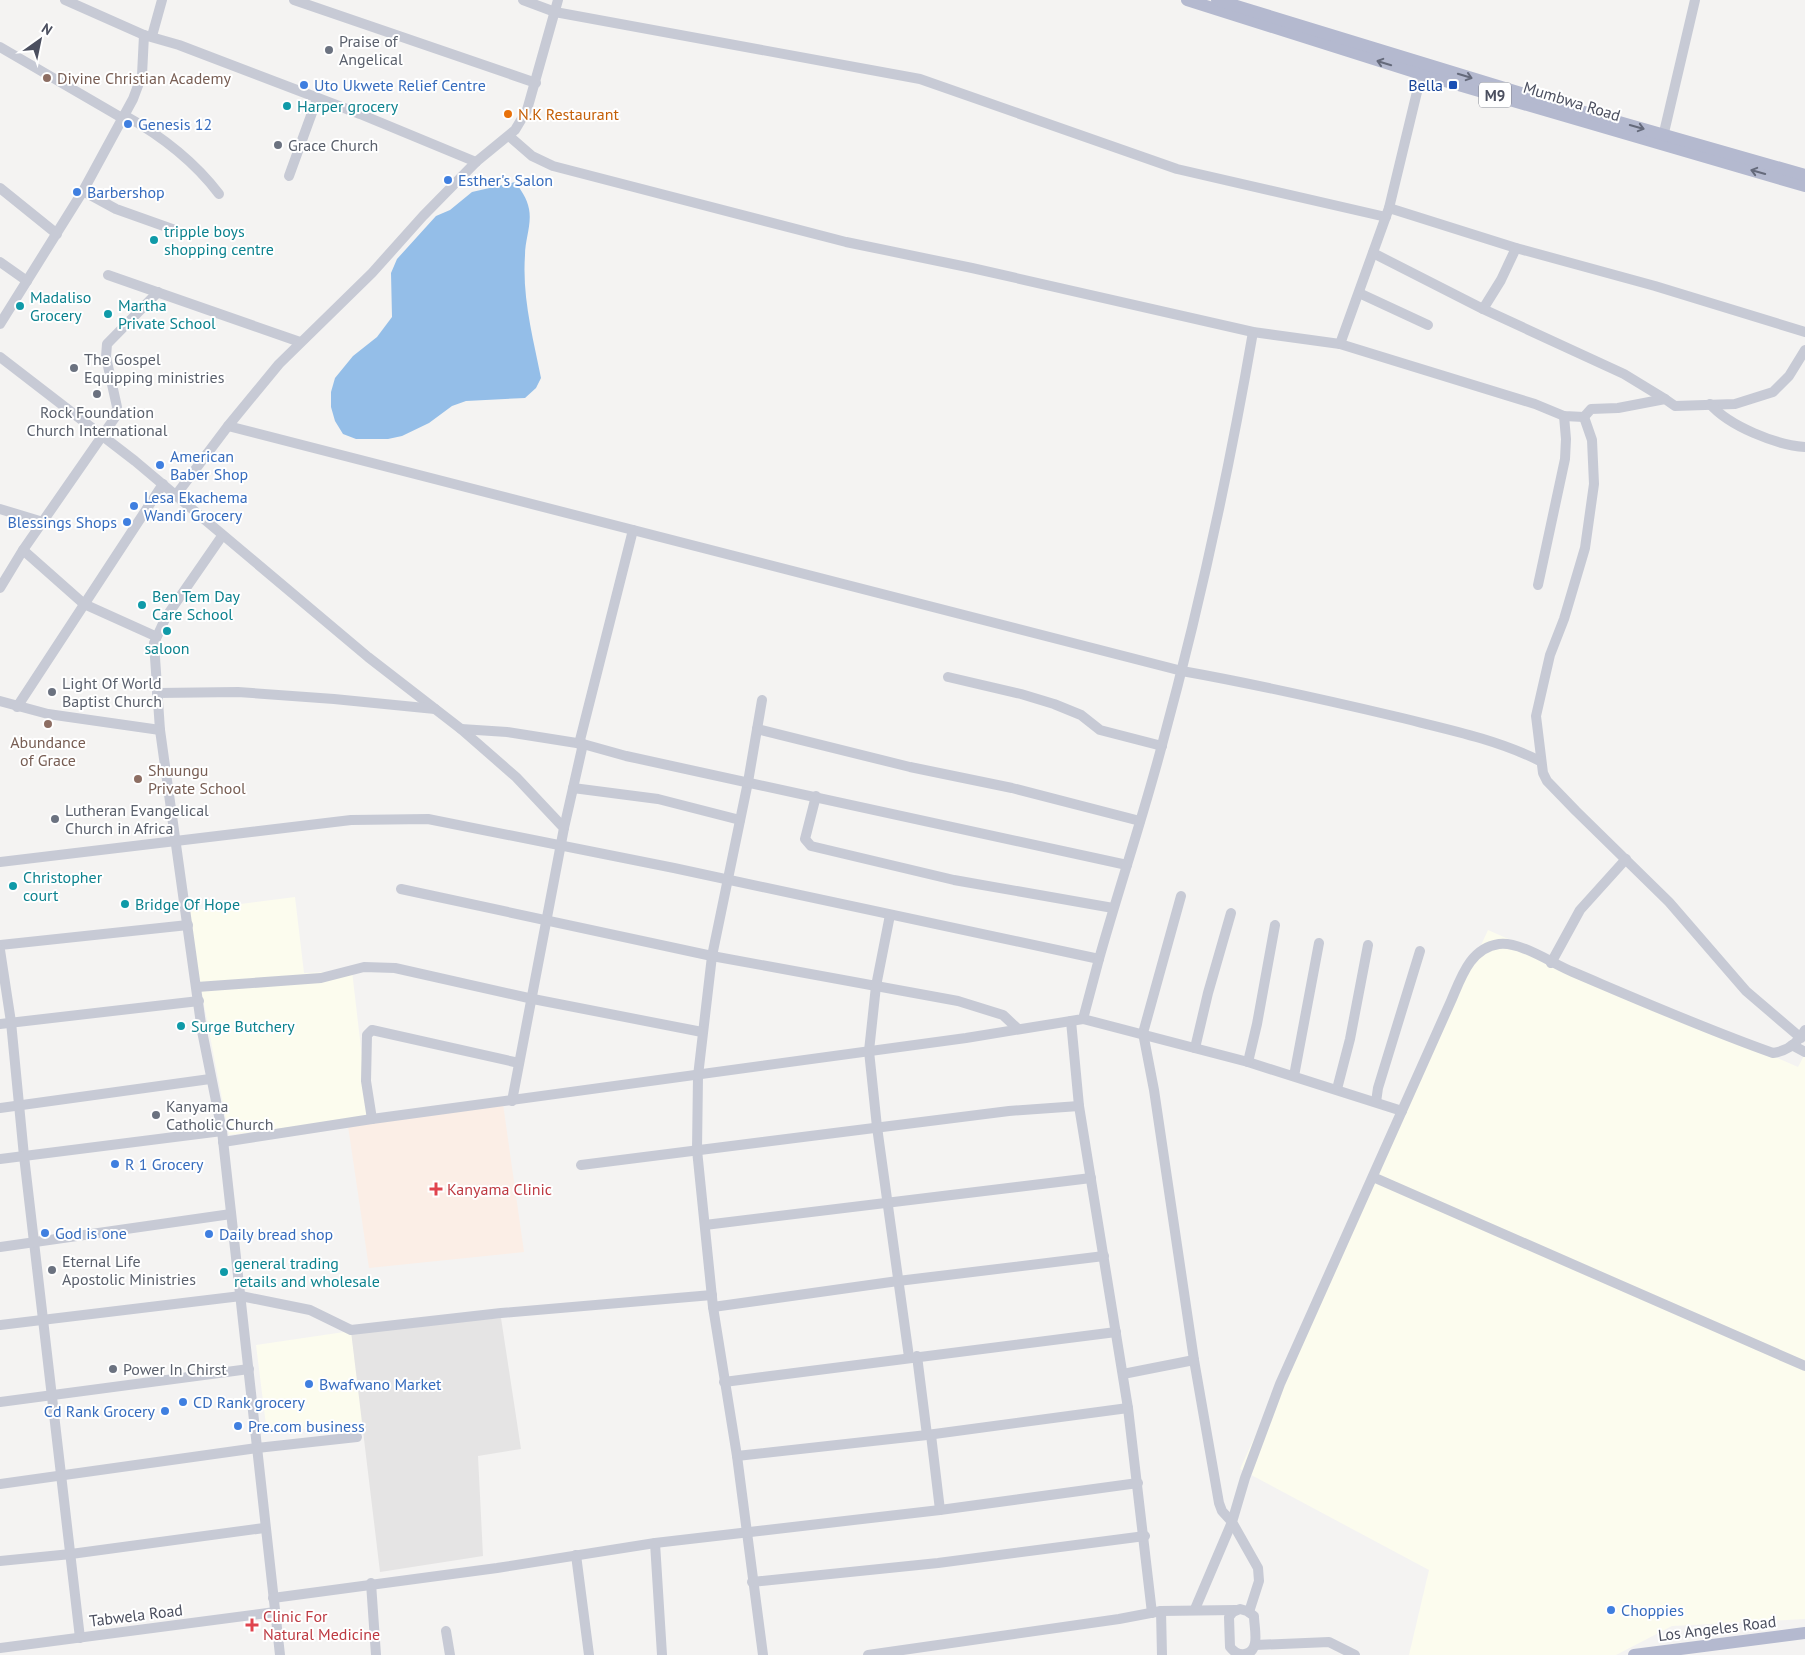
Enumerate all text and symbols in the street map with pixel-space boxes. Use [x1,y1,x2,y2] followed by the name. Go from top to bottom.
[15,15,65,65] north arrow
[38,19,56,39] text: N
[339,31,403,69] place label: Praise of Angelical
[323,44,335,56] marker: Praise of Angelical
[1376,57,1392,67] one-way arrow
[57,68,231,88] place label: Divine Christian Academy
[1456,71,1472,81] one-way arrow
[41,72,53,84] marker: Divine Christian Academy
[314,75,486,95] place label: Uto Ukwete Relief Centre
[1408,75,1443,95] place label: Bella
[1521,77,1623,125] street label: Mumbwa Road
[298,79,310,91] marker: Uto Ukwete Relief Centre
[1447,79,1459,91] marker: Bella
[1479,82,1511,108] road number: M9
[297,96,399,116] place label: Harper grocery
[281,100,293,112] marker: Harper grocery
[518,104,619,124] place label: N.K Restaurant
[502,108,514,120] marker: N.K Restaurant
[138,114,212,134] place label: Genesis 12
[122,118,134,130] marker: Genesis 12
[1629,122,1645,132] one-way arrow
[288,135,378,155] place label: Grace Church
[272,139,284,151] marker: Grace Church
[1751,166,1767,176] one-way arrow
[458,170,553,190] place label: Esther's Salon
[442,174,454,186] marker: Esther's Salon
[87,182,165,202] place label: Barbershop
[71,186,83,198] marker: Barbershop
[164,221,274,259] place label: tripple boys shopping centre
[148,234,160,246] marker: tripple boys shopping centre
[30,287,91,325] place label: Madaliso Grocery
[118,295,216,333] place label: Martha Private School
[14,300,26,312] marker: Madaliso Grocery
[102,308,114,320] marker: Martha Private School
[84,349,225,387] place label: The Gospel Equipping ministries
[68,362,80,374] marker: The Gospel Equipping ministries
[91,388,103,400] marker: Rock Foundation Church International
[27,402,168,440] place label: Rock Foundation Church International
[170,446,248,484] place label: American Baber Shop
[154,459,166,471] marker: American Baber Shop
[144,487,248,525] place label: Lesa Ekachema Wandi Grocery
[128,500,140,512] marker: Lesa Ekachema Wandi Grocery
[8,512,117,532] place label: Blessings Shops
[121,516,133,528] marker: Blessings Shops
[152,586,241,624] place label: Ben Tem Day Care School
[136,599,148,611] marker: Ben Tem Day Care School
[161,625,173,637] marker: saloon
[144,638,190,658] place label: saloon
[62,673,162,711] place label: Light Of World Baptist Church
[46,686,58,698] marker: Light Of World Baptist Church
[42,718,54,730] marker: Abundance of Grace
[10,732,86,770] place label: Abundance of Grace
[148,760,246,798] place label: Shuungu Private School
[132,773,144,785] marker: Shuungu Private School
[65,800,209,838] place label: Lutheran Evangelical Church in Africa
[49,813,61,825] marker: Lutheran Evangelical Church in Africa
[23,867,103,905] place label: Christopher court
[7,880,19,892] marker: Christopher court
[135,894,240,914] place label: Bridge Of Hope
[119,898,131,910] marker: Bridge Of Hope
[191,1016,295,1036] place label: Surge Butchery
[175,1020,187,1032] marker: Surge Butchery
[166,1096,274,1134] place label: Kanyama Catholic Church
[150,1109,162,1121] marker: Kanyama Catholic Church
[125,1154,204,1174] place label: R 1 Grocery
[109,1158,121,1170] marker: R 1 Grocery
[447,1179,552,1199] place label: Kanyama Clinic
[429,1182,443,1196] marker: Kanyama Clinic
[55,1223,127,1243] place label: God is one
[219,1224,333,1244] place label: Daily bread shop
[39,1227,51,1239] marker: God is one
[203,1228,215,1240] marker: Daily bread shop
[62,1251,196,1289] place label: Eternal Life Apostolic Ministries
[234,1253,380,1291] place label: general trading retails and wholesale
[46,1264,58,1276] marker: Eternal Life Apostolic Ministries
[218,1266,230,1278] marker: general trading retails and wholesale
[123,1359,227,1379] place label: Power In Chirst
[107,1363,119,1375] marker: Power In Chirst
[319,1374,442,1394] place label: Bwafwano Market
[303,1378,315,1390] marker: Bwafwano Market
[193,1392,305,1412] place label: CD Rank grocery
[177,1396,189,1408] marker: CD Rank grocery
[44,1401,156,1421] place label: Cd Rank Grocery
[159,1405,171,1417] marker: Cd Rank Grocery
[248,1416,365,1436] place label: Pre.com business
[232,1420,244,1432] marker: Pre.com business
[88,1599,184,1631] street label: Tabwela Road
[1621,1600,1684,1620] place label: Choppies
[1605,1604,1617,1616] marker: Choppies
[263,1606,380,1644] place label: Clinic For Natural Medicine
[1657,1611,1777,1645] street label: Los Angeles Road
[245,1618,259,1632] marker: Clinic For Natural Medicine

